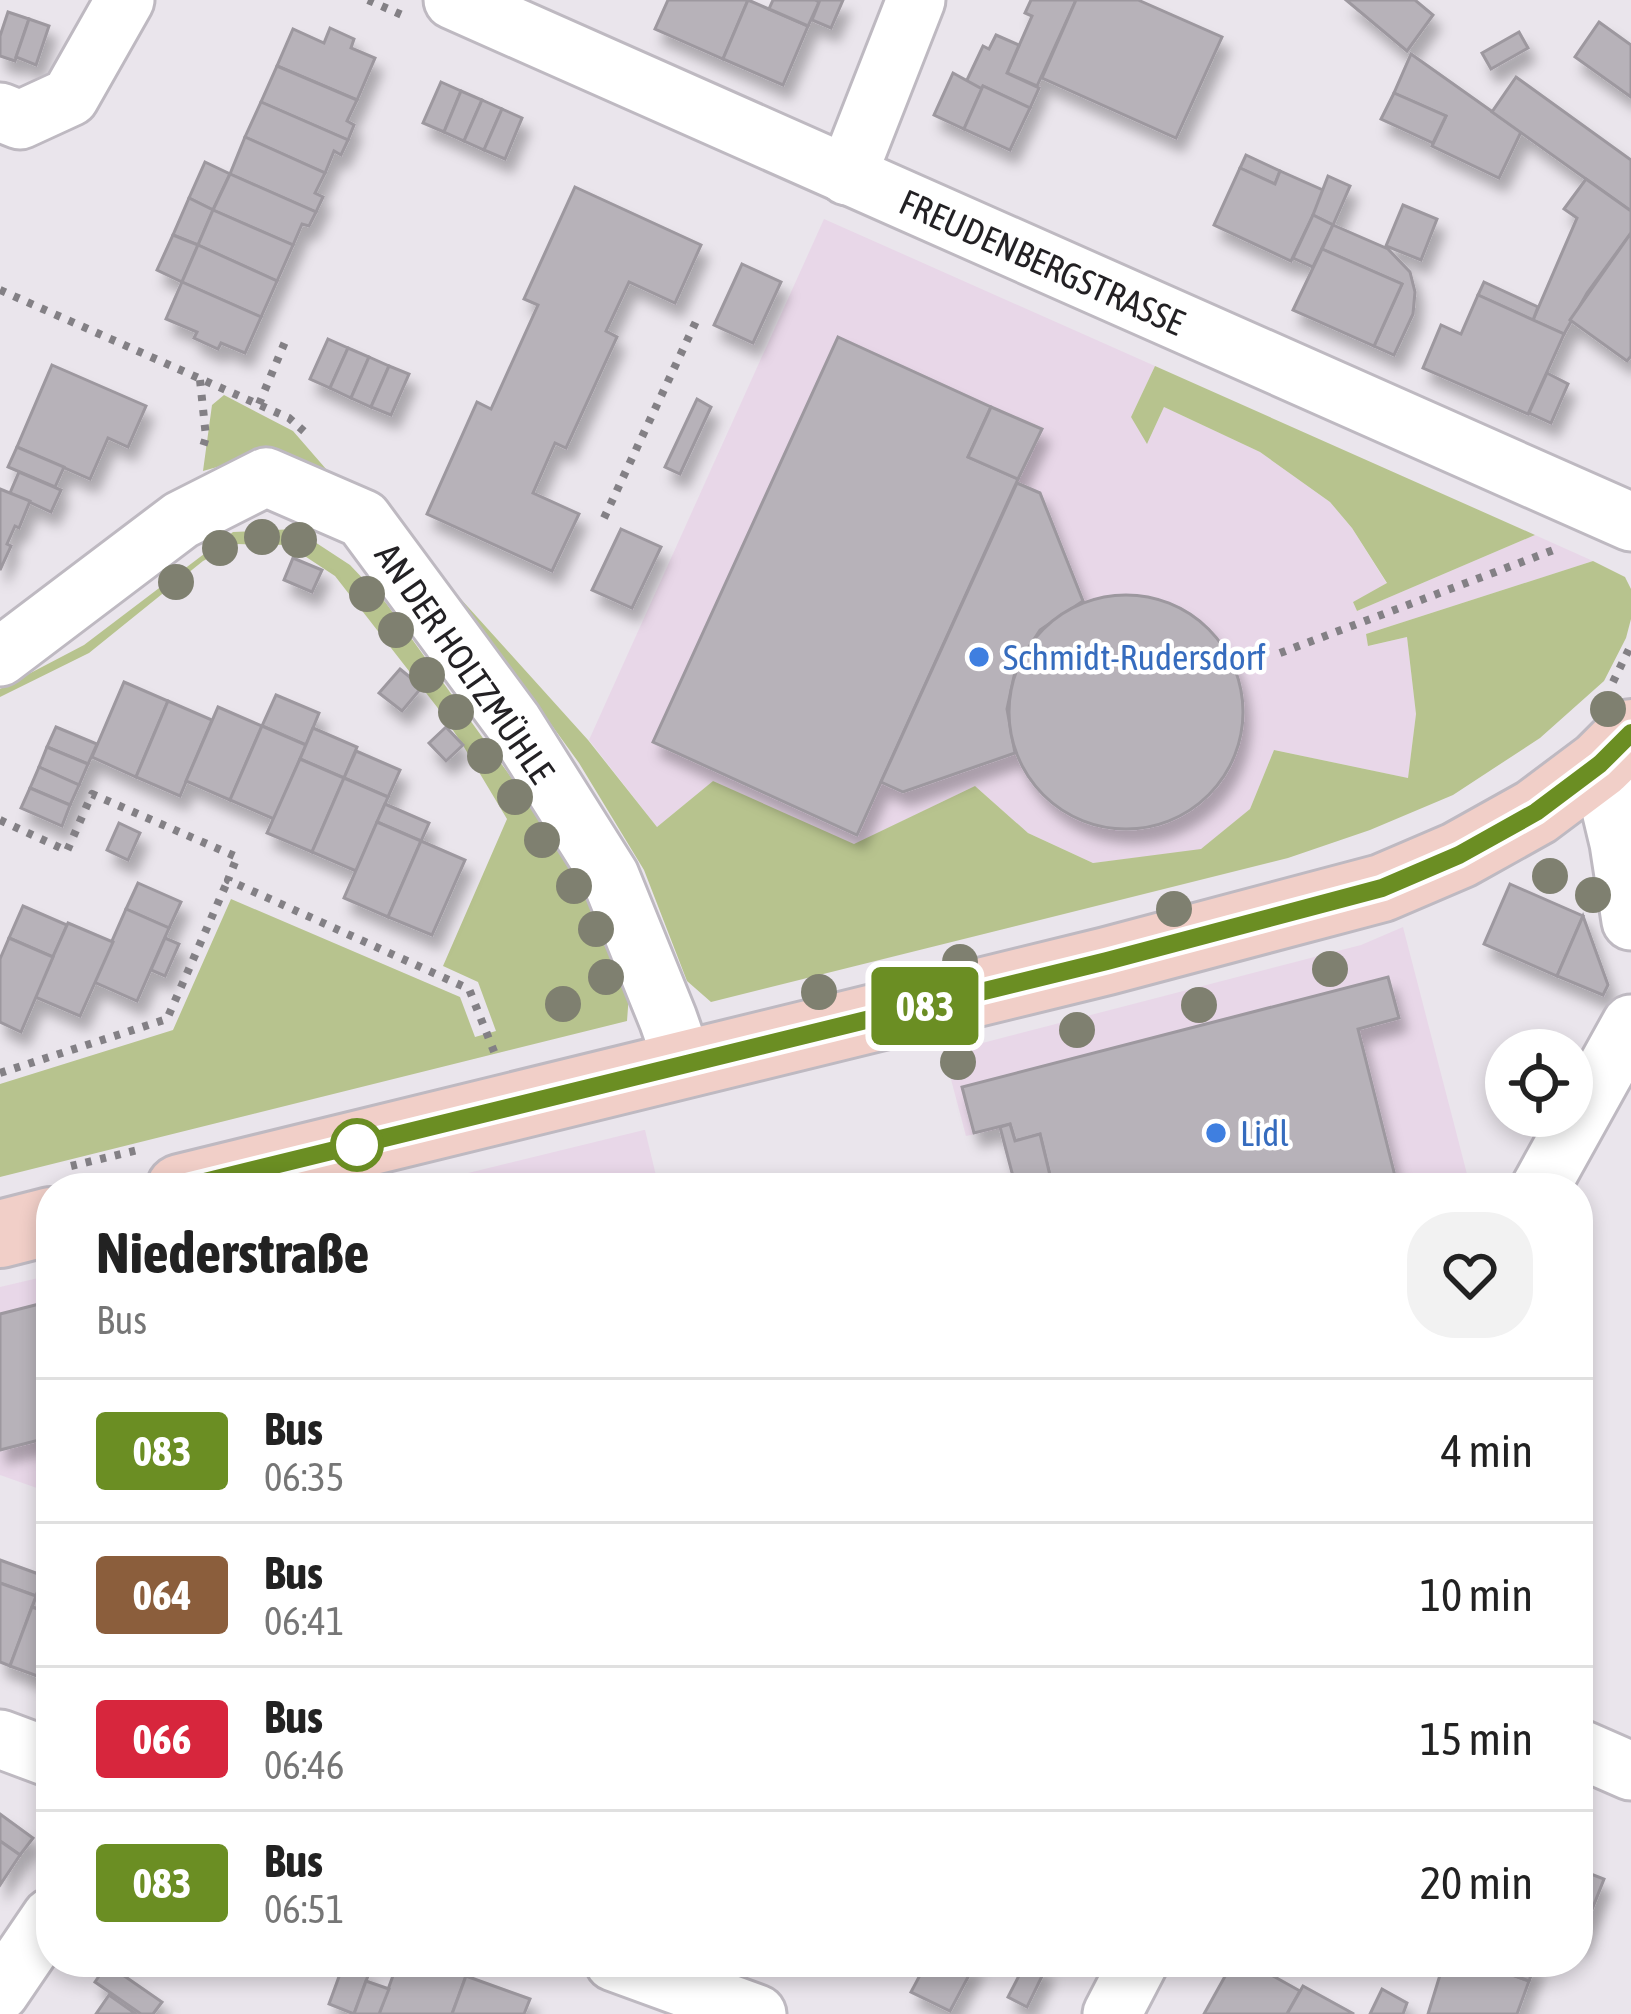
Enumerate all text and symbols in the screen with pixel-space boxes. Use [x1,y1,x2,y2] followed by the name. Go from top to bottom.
[893,180,1191,344] street label: FREUDENBERGSTRASSE
[367,535,563,791] street label: AN DER HOLTZMÜHLE
[1003,636,1266,678] place label: Schmidt-Rudersdorf
[966,644,992,670] marker: Schmidt-Rudersdorf
[856,967,994,1045] line badge: 083
[895,982,955,1030] text: 083
[1485,1029,1593,1137] map controls
[1485,1029,1593,1137] button: locate
[1240,1112,1289,1154] place label: Lidl
[332,1120,382,1170] unlabelled marker
[1203,1120,1229,1146] marker: Lidl
[1407,1212,1533,1338] button: heart
[96,1220,369,1285] text: Niederstraße
[96,1298,147,1342] text: Bus
[264,1403,323,1455] text: Bus
[1441,1425,1533,1477] text: 4 min
[132,1427,192,1475] text: 083
[264,1455,344,1499] text: 06:35
[264,1547,323,1599] text: Bus
[1420,1569,1533,1621] text: 10 min
[132,1571,192,1619] text: 064
[264,1599,344,1643] text: 06:41
[264,1691,323,1743] text: Bus
[1420,1713,1533,1765] text: 15 min
[132,1715,192,1763] text: 066
[264,1743,344,1787] text: 06:46
[264,1835,323,1887] text: Bus
[1420,1857,1533,1909] text: 20 min
[132,1859,192,1907] text: 083
[264,1887,344,1931] text: 06:51

